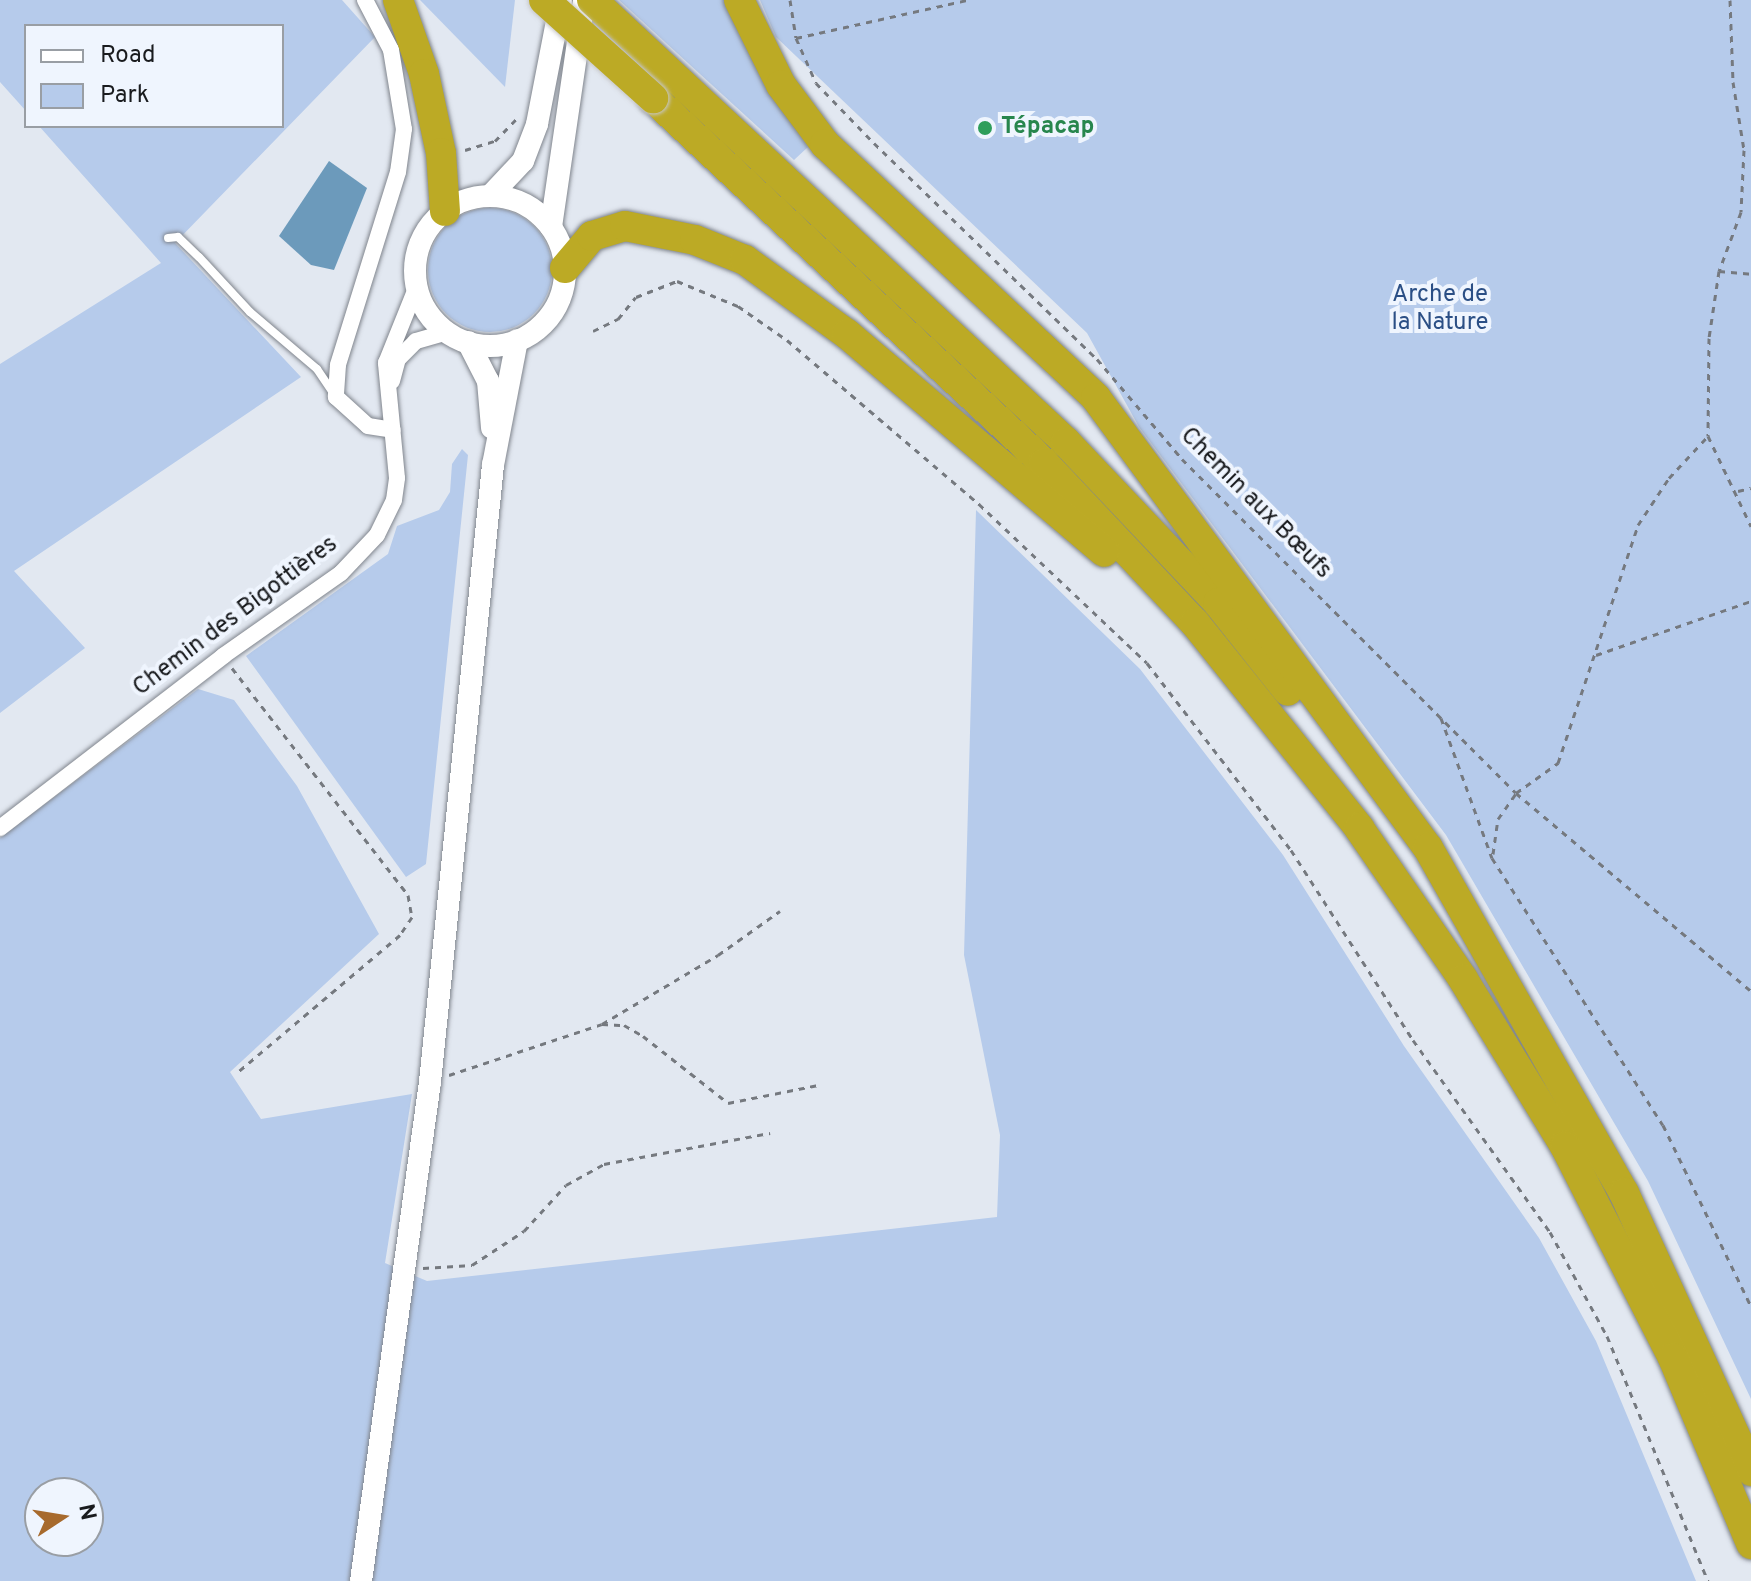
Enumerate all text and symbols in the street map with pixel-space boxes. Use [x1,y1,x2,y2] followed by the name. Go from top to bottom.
[24,24,284,128] legend
[100,41,156,71] text: Road
[100,81,150,111] text: Park
[1001,114,1094,142] place label: Tépacap
[976,119,994,137] marker: Tépacap
[1392,282,1488,338] park label: Arche de la Nature
[1173,422,1337,586] street label: Chemin aux Bœufs
[128,531,344,703] street label: Chemin des Bigottières
[24,1477,104,1557] north arrow
[71,1502,101,1523] text: N

